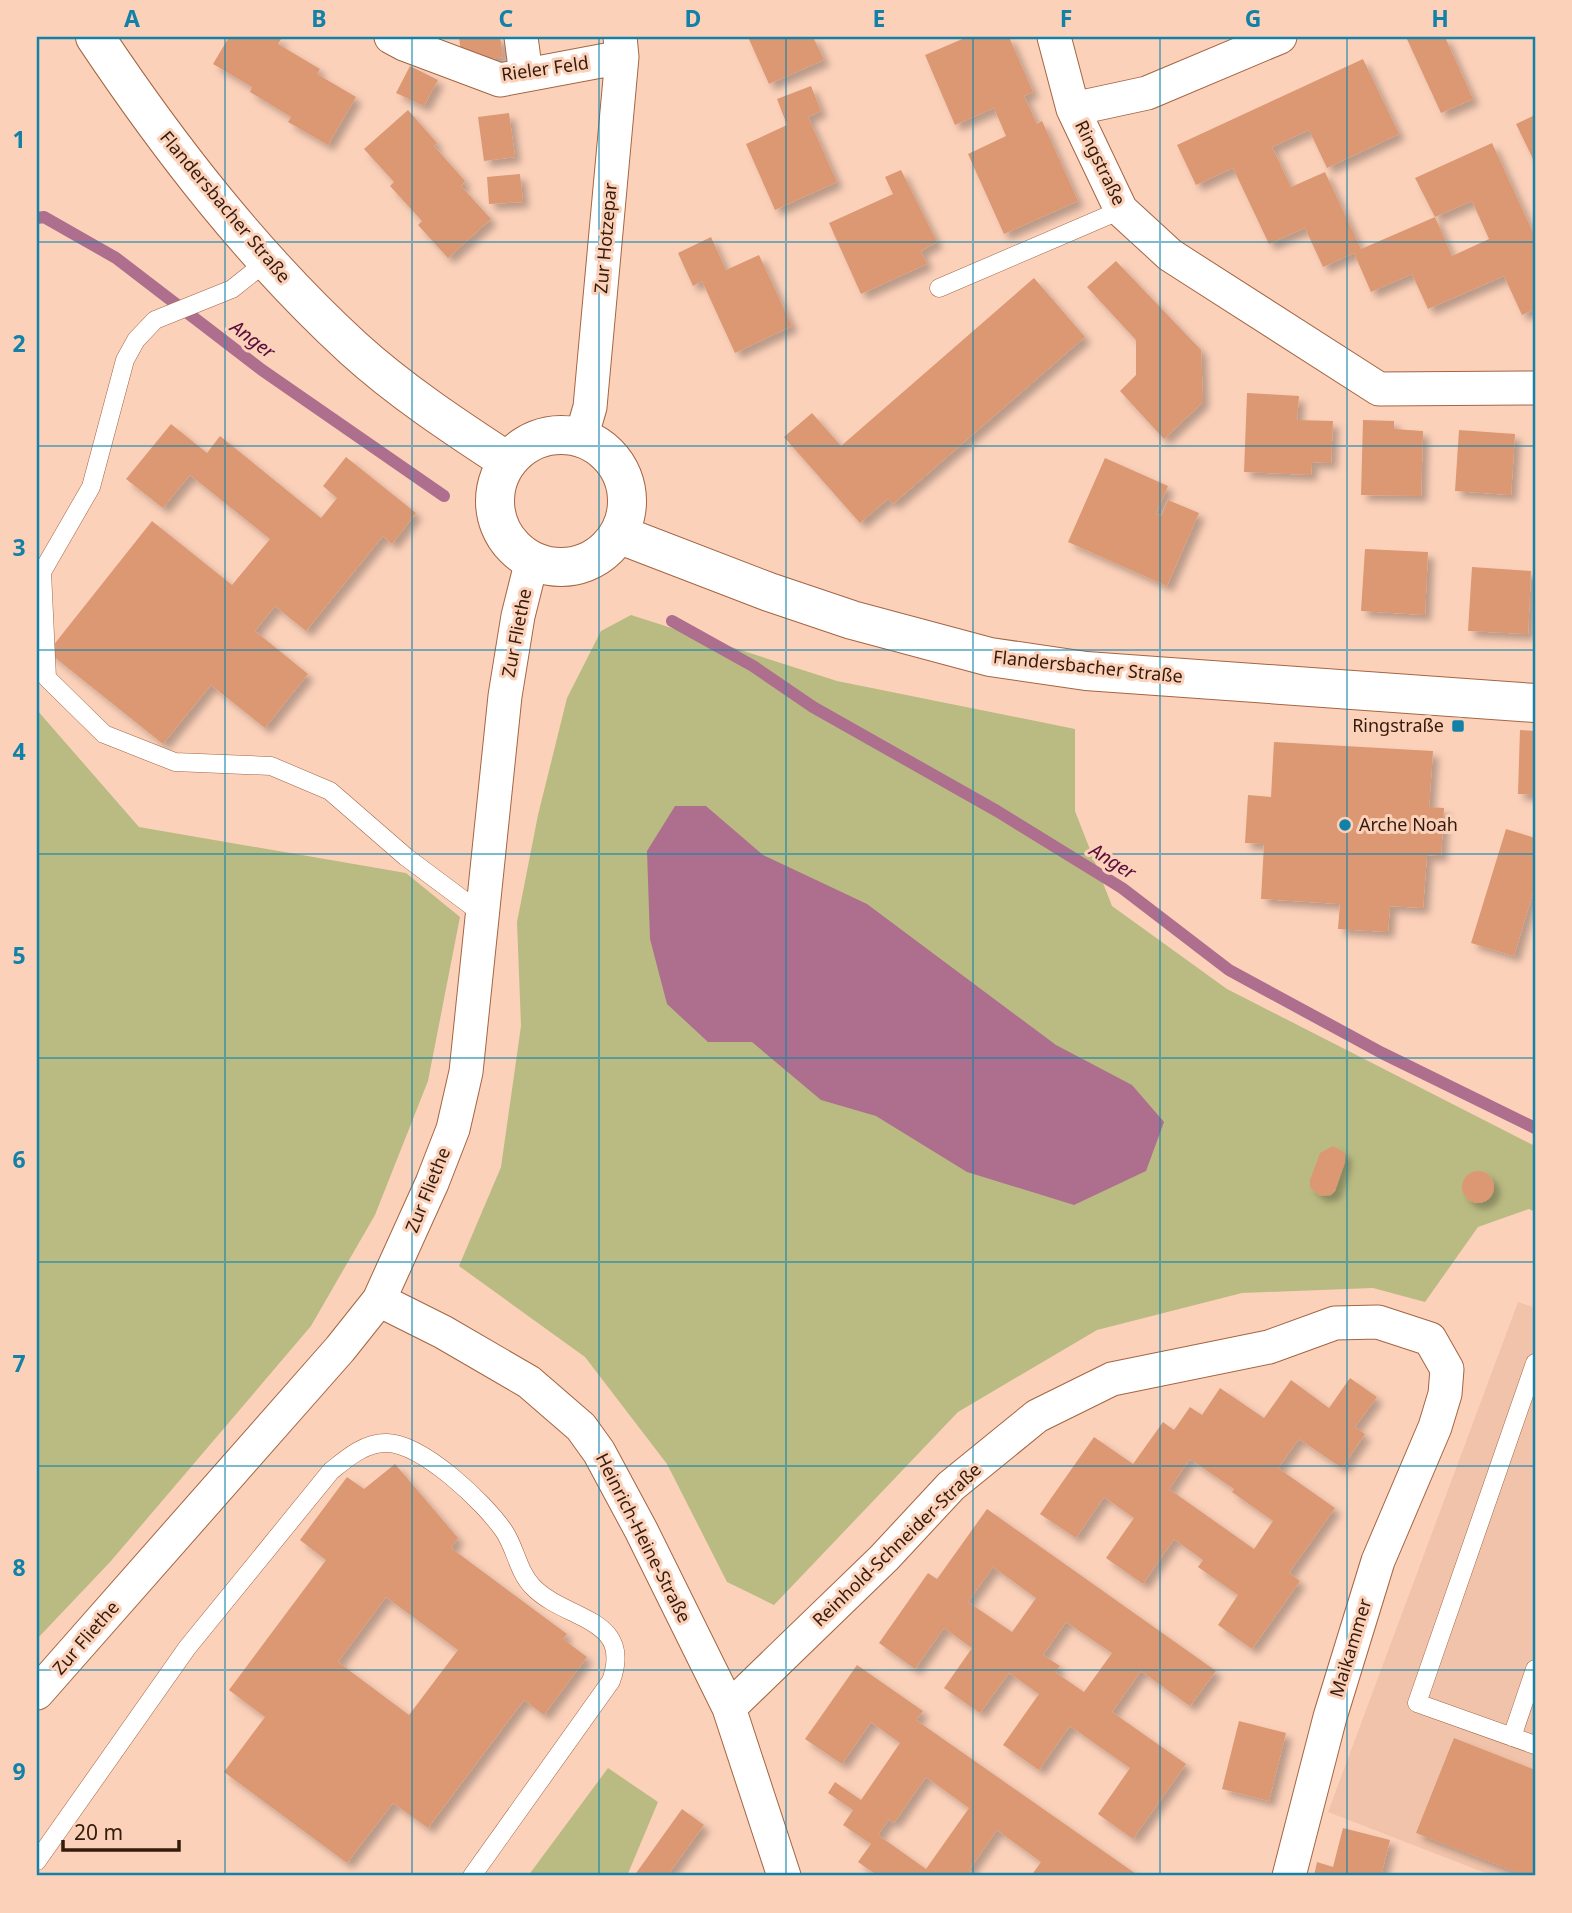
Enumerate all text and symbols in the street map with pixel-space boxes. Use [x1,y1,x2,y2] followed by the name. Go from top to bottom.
[124,2,140,34] text: A
[311,2,327,34] text: B
[499,2,514,34] text: C
[685,2,701,34] text: D
[873,2,885,34] text: E
[1060,2,1072,34] text: F
[1245,2,1261,34] text: G
[1431,2,1449,34] text: H
[500,50,590,86] street label: Rieler Feld
[1070,116,1132,209] street label: Ringstraße
[12,123,26,155] text: 1
[155,126,296,287] street label: Flandersbacher Straße
[588,181,622,294] street label: Zur Hotzepar
[224,312,282,365] water label: Anger
[12,327,26,359] text: 2
[12,531,26,563] text: 3
[496,586,536,679] street label: Zur Fliethe
[992,644,1184,688] street label: Flandersbacher Straße
[1352,713,1444,737] place label: Ringstraße
[1450,718,1466,734] marker: Ringstraße
[12,735,26,767] text: 4
[1359,812,1458,836] place label: Arche Noah
[1337,817,1353,833] marker: Arche Noah
[1083,836,1142,886] water label: Anger
[12,939,26,971] text: 5
[12,1143,26,1175] text: 6
[399,1143,455,1236] street label: Zur Fliethe
[12,1347,26,1379] text: 7
[591,1449,697,1626] street label: Heinrich-Heine-Straße
[807,1457,986,1631] street label: Reinhold-Schneider-Straße
[12,1551,26,1583] text: 8
[47,1595,124,1679] street label: Zur Fliethe
[1324,1595,1377,1700] street label: Maikammer
[12,1755,26,1787] text: 9
[63,1808,178,1852] scale bar
[74,1818,123,1846] text: 20 m

